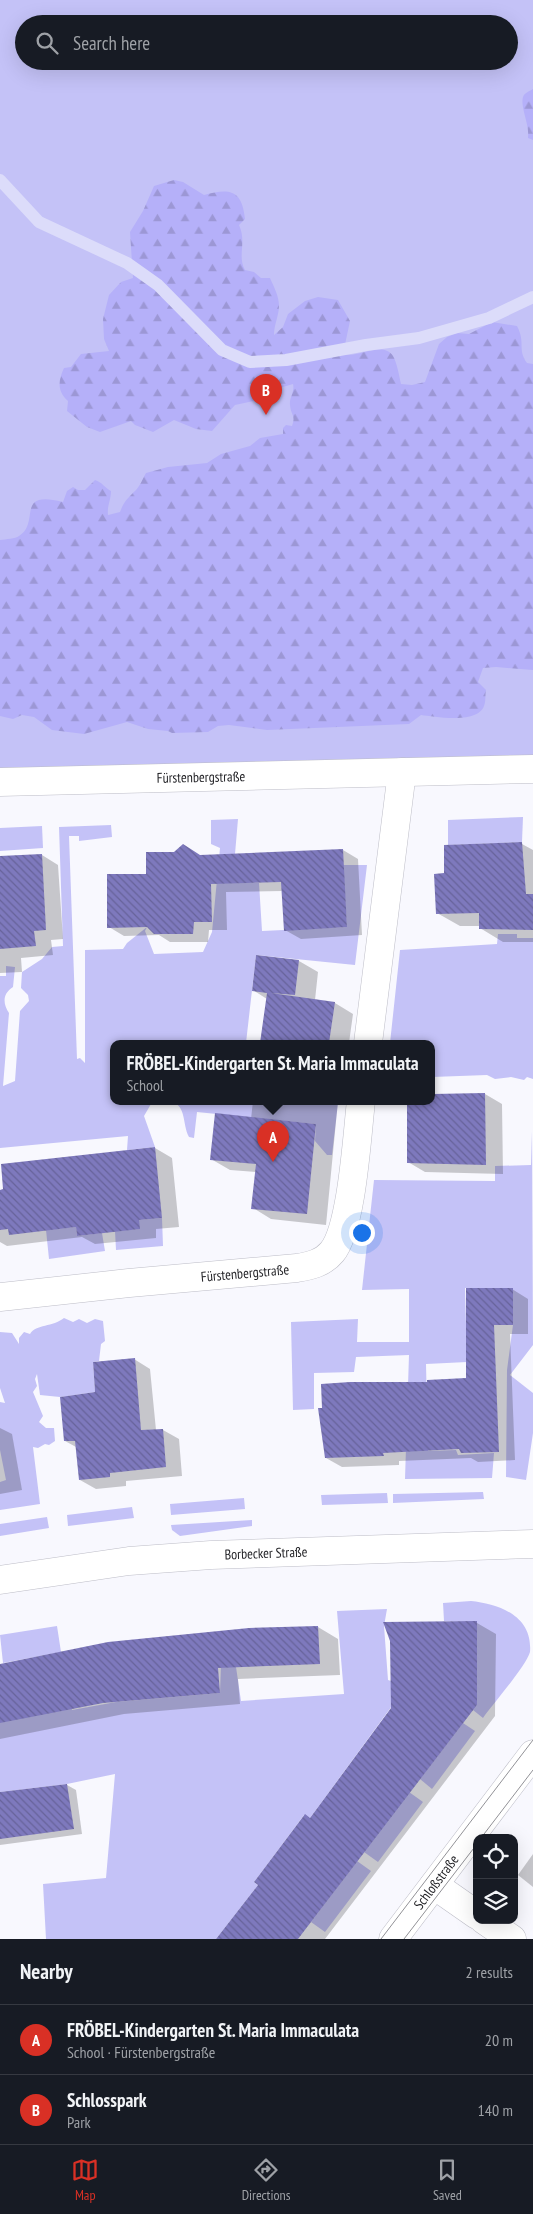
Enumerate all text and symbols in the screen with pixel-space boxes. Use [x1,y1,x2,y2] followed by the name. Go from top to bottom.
[15,15,518,70] search box
[33,29,61,57] icon: search
[73,31,150,55] text: Search here
[250,374,282,415] pin: B
[157,767,246,787] street label: Fürstenbergstraße
[110,1040,435,1105] popup
[126,1051,419,1075] text: FRÖBEL-Kindergarten St. Maria Immaculata
[126,1075,164,1095] text: School
[257,1121,289,1162] pin: A
[349,1220,375,1246] your location
[200,1260,290,1286] street label: Fürstenbergstraße
[224,1543,308,1563] street label: Borbecker Straße
[473,1834,518,1924] map controls
[473,1834,518,1879] button: locate
[410,1851,463,1913] street label: Schloßstraße
[473,1879,518,1924] button: layers
[20,1958,73,1985] text: Nearby
[466,1962,513,1982] text: 2 results
[67,2018,359,2042] text: FRÖBEL-Kindergarten St. Maria Immaculata
[32,2030,40,2050] text: A
[485,2030,513,2050] text: 20 m
[67,2042,215,2062] text: School · Fürstenbergstraße
[67,2088,147,2112] text: Schlosspark
[32,2100,40,2120] text: B
[478,2100,513,2120] text: 140 m
[67,2112,91,2132] text: Park
[71,2156,99,2204] tab: Map
[242,2156,290,2204] tab: Directions
[433,2156,462,2204] tab: Saved

